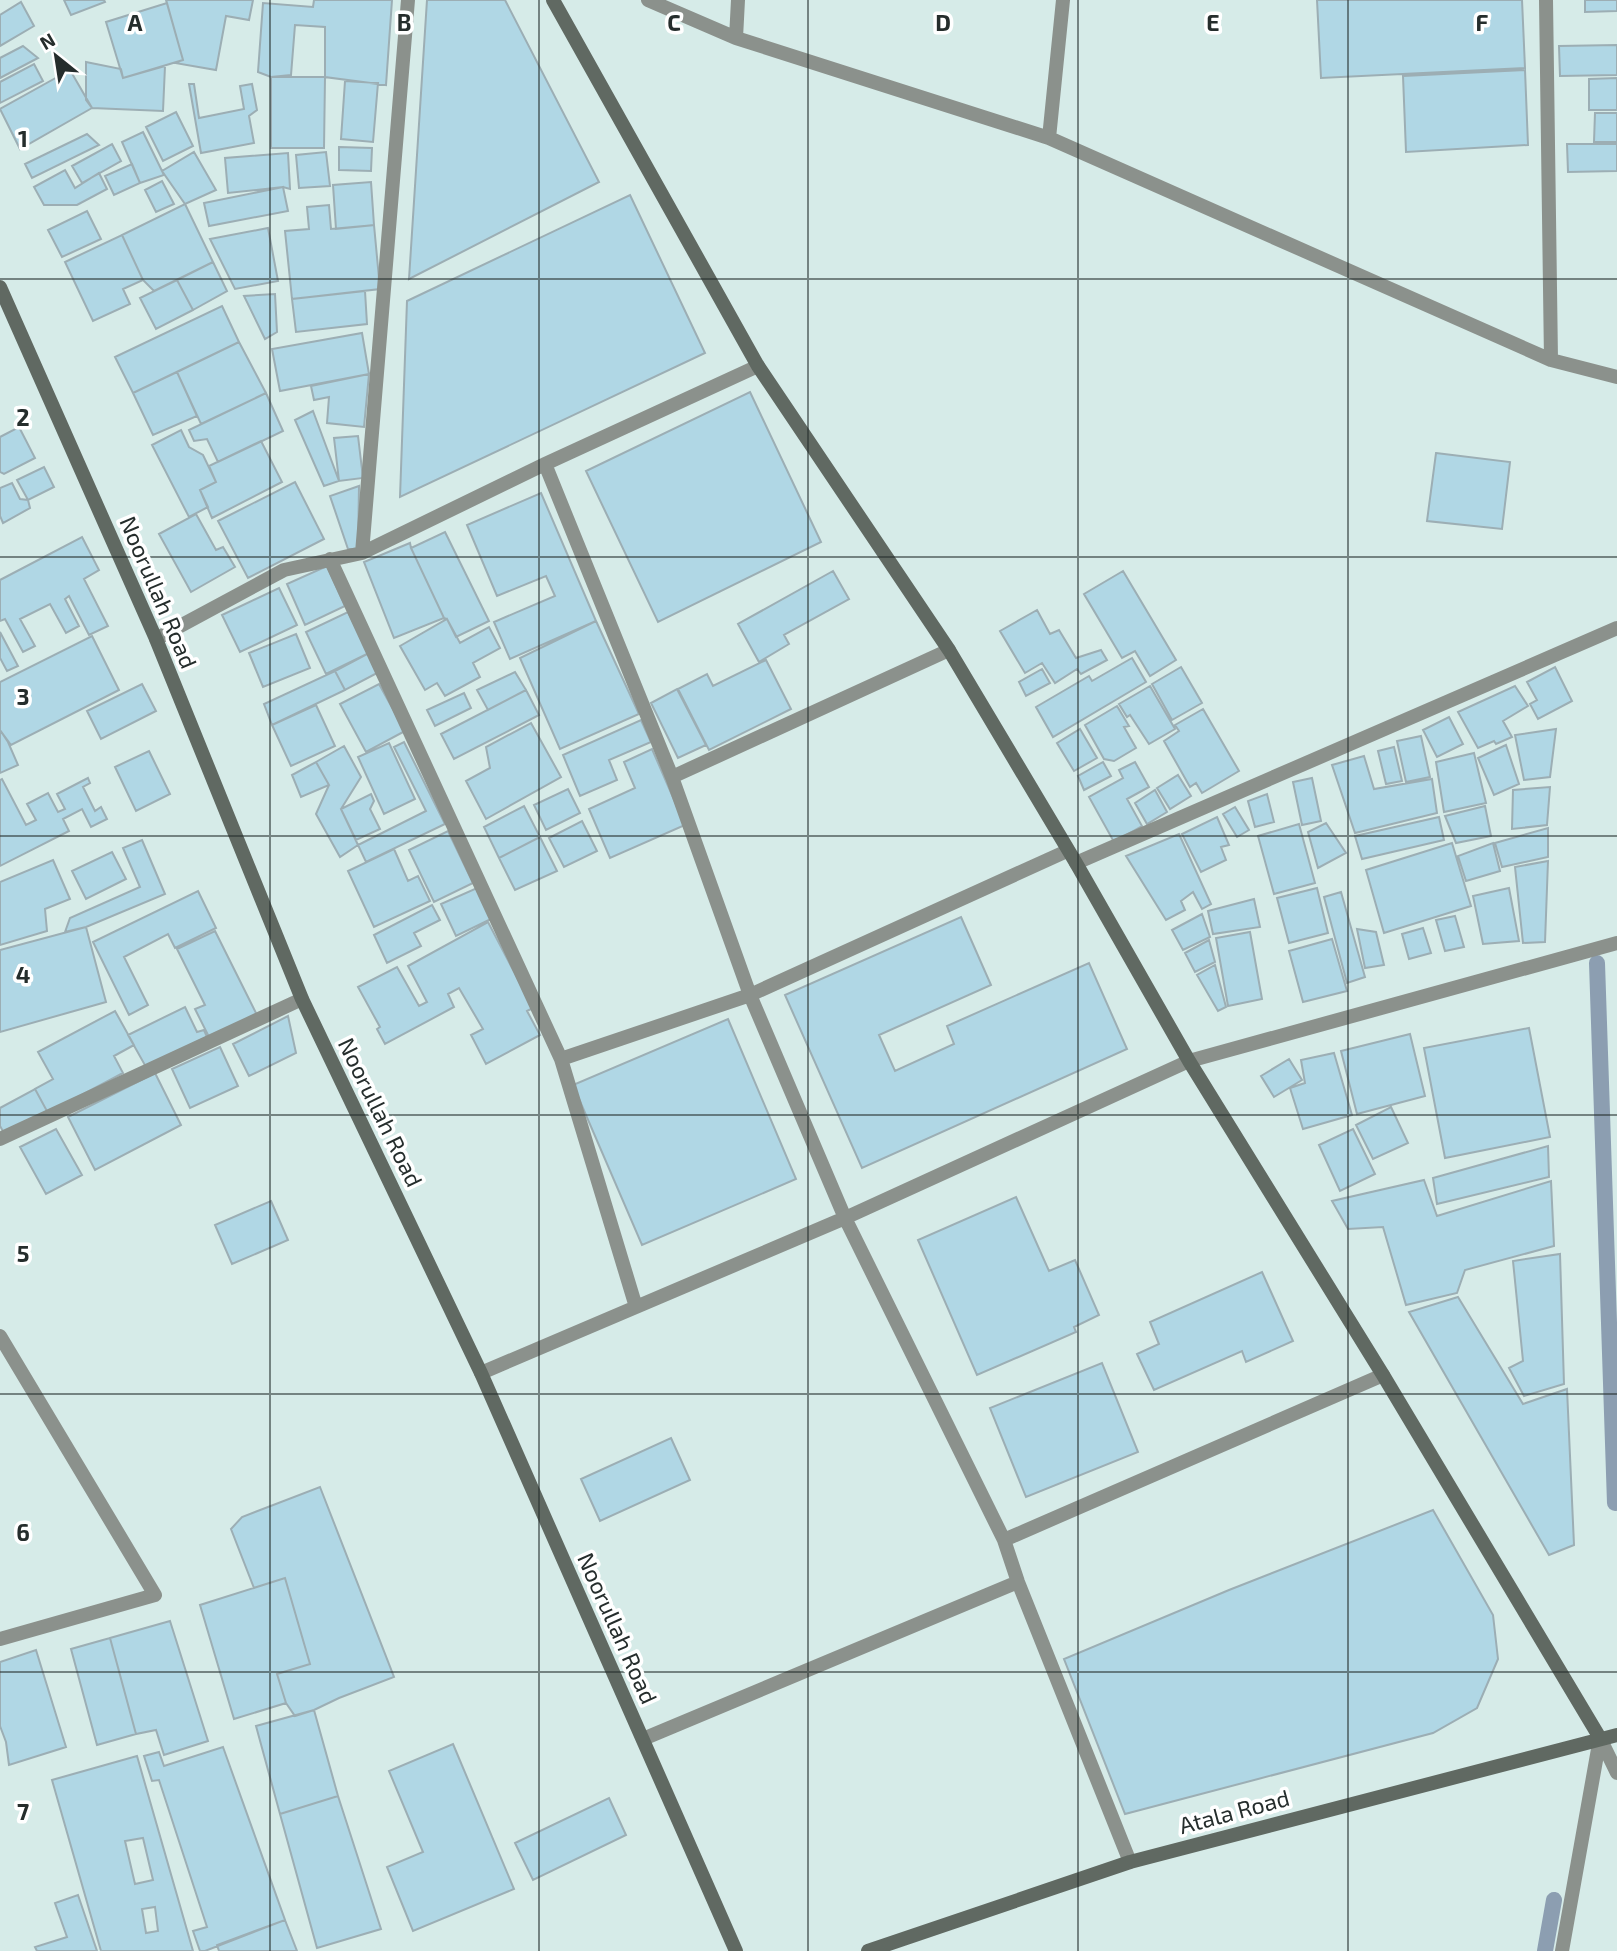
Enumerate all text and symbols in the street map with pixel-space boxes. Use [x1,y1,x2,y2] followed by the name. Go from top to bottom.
[127,8,143,36] text: A
[397,8,411,36] text: B
[667,8,681,36] text: C
[935,8,951,36] text: D
[1206,8,1220,36] text: E
[1476,8,1489,36] text: F
[21,21,91,91] north arrow
[36,27,59,54] text: N
[18,124,28,152] text: 1
[16,403,30,431] text: 2
[114,512,204,672] street label: Noorullah Road
[16,682,30,710] text: 3
[16,960,30,988] text: 4
[333,1033,429,1191] street label: Noorullah Road
[17,1239,29,1267] text: 5
[16,1518,30,1546] text: 6
[572,1548,664,1708] street label: Noorullah Road
[1176,1783,1292,1839] street label: Atala Road
[17,1797,29,1825] text: 7

